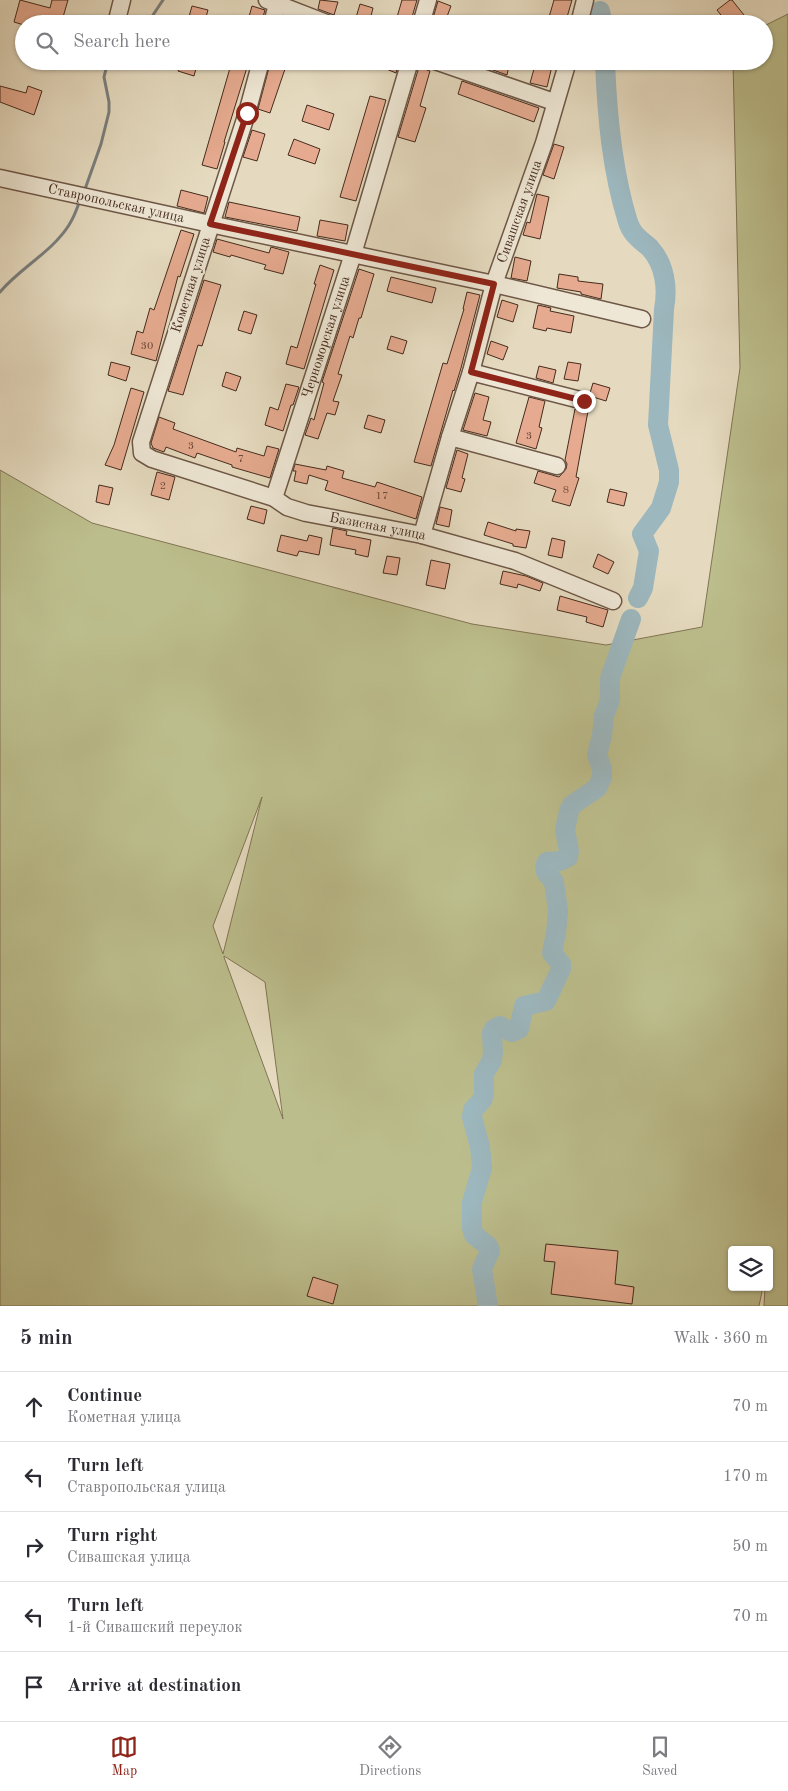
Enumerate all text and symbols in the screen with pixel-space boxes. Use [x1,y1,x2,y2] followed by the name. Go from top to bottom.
[15,15,773,70] search box
[33,29,61,57] icon: search
[73,33,170,52] text: Search here
[236,102,259,125] route start
[495,158,544,265] street label: Сивашская улица
[47,182,186,225] street label: Ставропольская улица
[169,235,213,335] street label: Кометная улица
[300,274,352,400] street label: Черноморская улица
[141,341,153,352] house number: 30
[573,390,596,413] route end
[526,431,532,442] house number: 3
[188,441,194,452] house number: 3
[238,454,244,465] house number: 7
[160,481,166,492] house number: 2
[563,485,569,496] house number: 8
[376,491,388,502] house number: 17
[328,511,428,543] street label: Базисная улица
[728,1246,773,1291] map controls
[728,1246,773,1291] button: layers
[20,1328,73,1349] text: 5 min
[673,1331,768,1347] text: Walk · 360 m
[67,1387,142,1406] text: Continue
[20,1393,48,1421] icon: ahead
[732,1399,768,1415] text: 70 m
[67,1410,181,1426] text: Кометная улица
[67,1457,144,1476] text: Turn left
[20,1463,48,1491] icon: left
[723,1469,768,1485] text: 170 m
[67,1480,226,1496] text: Ставропольская улица
[67,1527,157,1546] text: Turn right
[20,1533,48,1561] icon: right
[732,1539,768,1555] text: 50 m
[67,1550,191,1566] text: Сивашская улица
[67,1597,144,1616] text: Turn left
[20,1603,48,1631] icon: left
[732,1609,768,1625] text: 70 m
[67,1620,243,1636] text: 1-й Сивашский переулок
[20,1673,48,1701] icon: arrive
[67,1677,241,1696] text: Arrive at destination
[110,1733,138,1780] tab: Map
[359,1733,421,1780] tab: Directions
[642,1733,678,1780] tab: Saved

